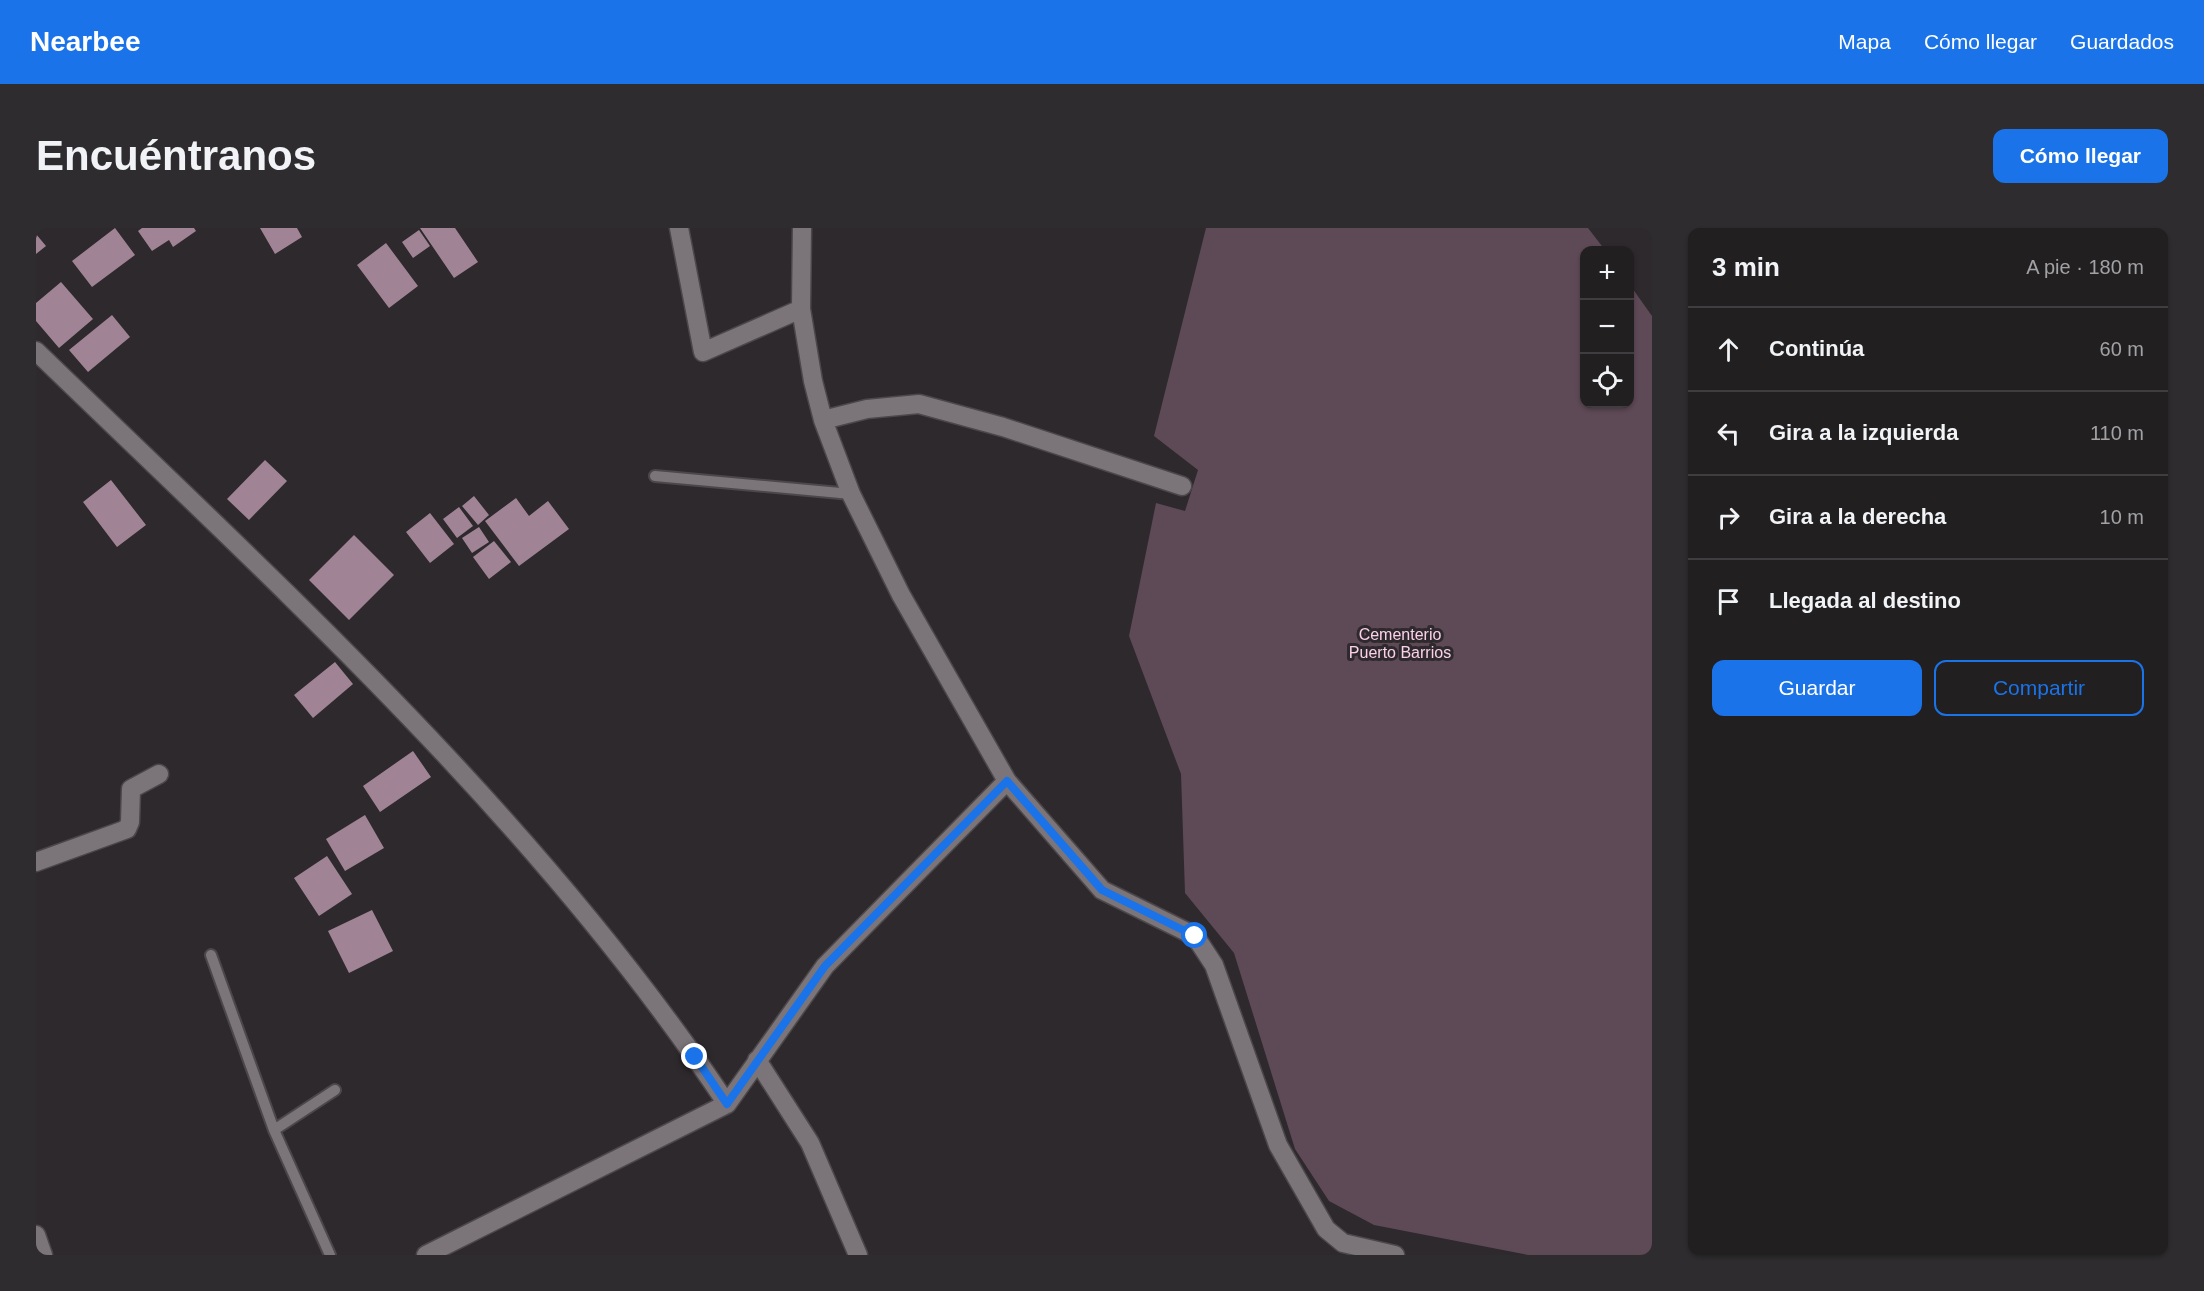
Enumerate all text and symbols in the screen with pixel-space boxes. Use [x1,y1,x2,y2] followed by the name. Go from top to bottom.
[30,26,141,57] text: Nearbee
[1838,30,1891,53] text: Mapa
[1924,30,2037,53] text: Cómo llegar
[2070,30,2174,53] text: Guardados
[1993,129,2168,183] button: Cómo llegar
[36,132,316,179] text: Encuéntranos
[1580,246,1634,408] map controls
[1580,246,1634,300] button: +
[1712,252,1780,282] text: 3 min
[2026,256,2144,278] text: A pie · 180 m
[1580,300,1634,354] button: −
[1712,333,1745,366] icon: ahead
[1769,336,1864,361] text: Continúa
[2100,338,2144,360] text: 60 m
[1580,354,1634,408] button: locate
[1712,417,1745,450] icon: left
[1769,420,1959,445] text: Gira a la izquierda
[2090,422,2144,444] text: 110 m
[1712,501,1745,534] icon: right
[1769,504,1946,529] text: Gira a la derecha
[2100,506,2144,528] text: 10 m
[1712,585,1745,618] icon: arrive
[1769,588,1961,613] text: Llegada al destino
[1349,626,1451,661] park label: Cementerio Puerto Barrios
[1712,660,1922,716] button: Guardar
[1934,660,2144,716] button: Compartir
[1181,922,1207,948] route start
[681,1043,707,1069] route end

